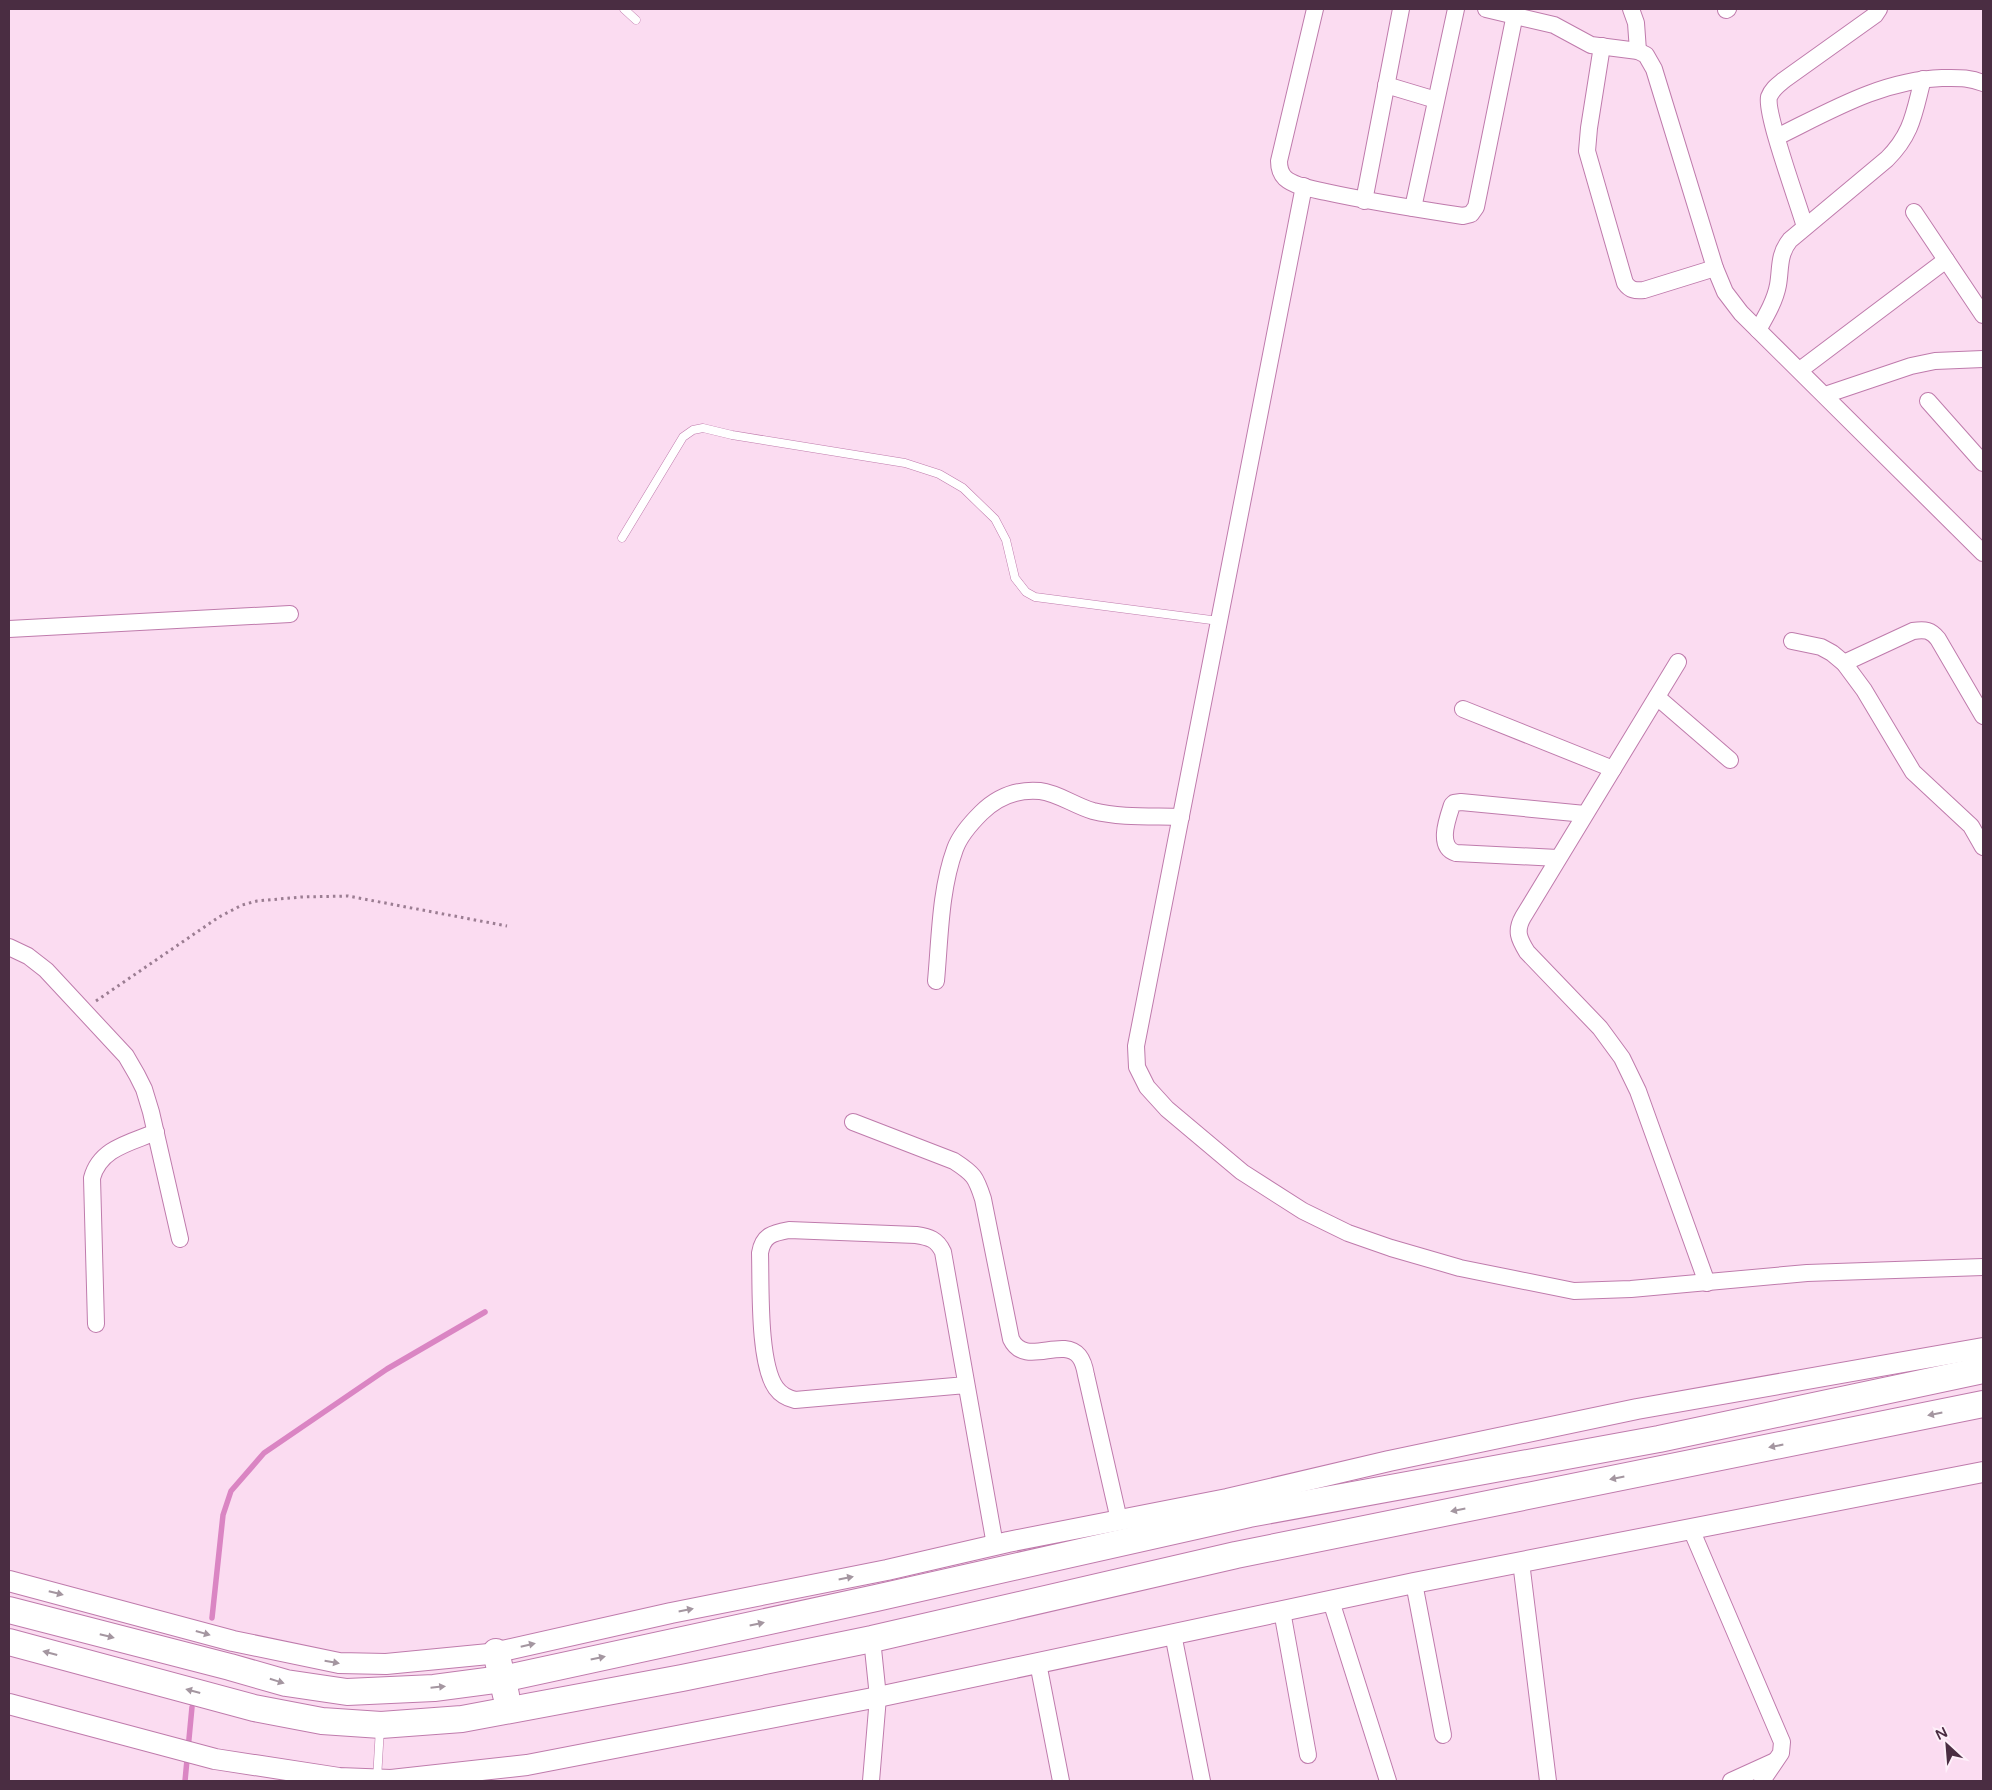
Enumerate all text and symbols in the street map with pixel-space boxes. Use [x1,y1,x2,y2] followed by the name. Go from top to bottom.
[1927,1410,1943,1418] one-way arrow
[1768,1442,1784,1450] one-way arrow
[1608,1474,1624,1482] one-way arrow
[1450,1506,1465,1514] one-way arrow
[838,1574,853,1582] one-way arrow
[48,1589,64,1597] one-way arrow
[679,1605,695,1613] one-way arrow
[750,1620,765,1628] one-way arrow
[195,1629,211,1637] one-way arrow
[99,1632,114,1640] one-way arrow
[520,1640,536,1648] one-way arrow
[42,1649,57,1657] one-way arrow
[591,1654,606,1662] one-way arrow
[324,1658,340,1666] one-way arrow
[270,1677,285,1685] one-way arrow
[431,1683,447,1691] one-way arrow
[186,1687,201,1695] one-way arrow
[1922,1720,1972,1770] north arrow
[1933,1724,1950,1744] text: N

